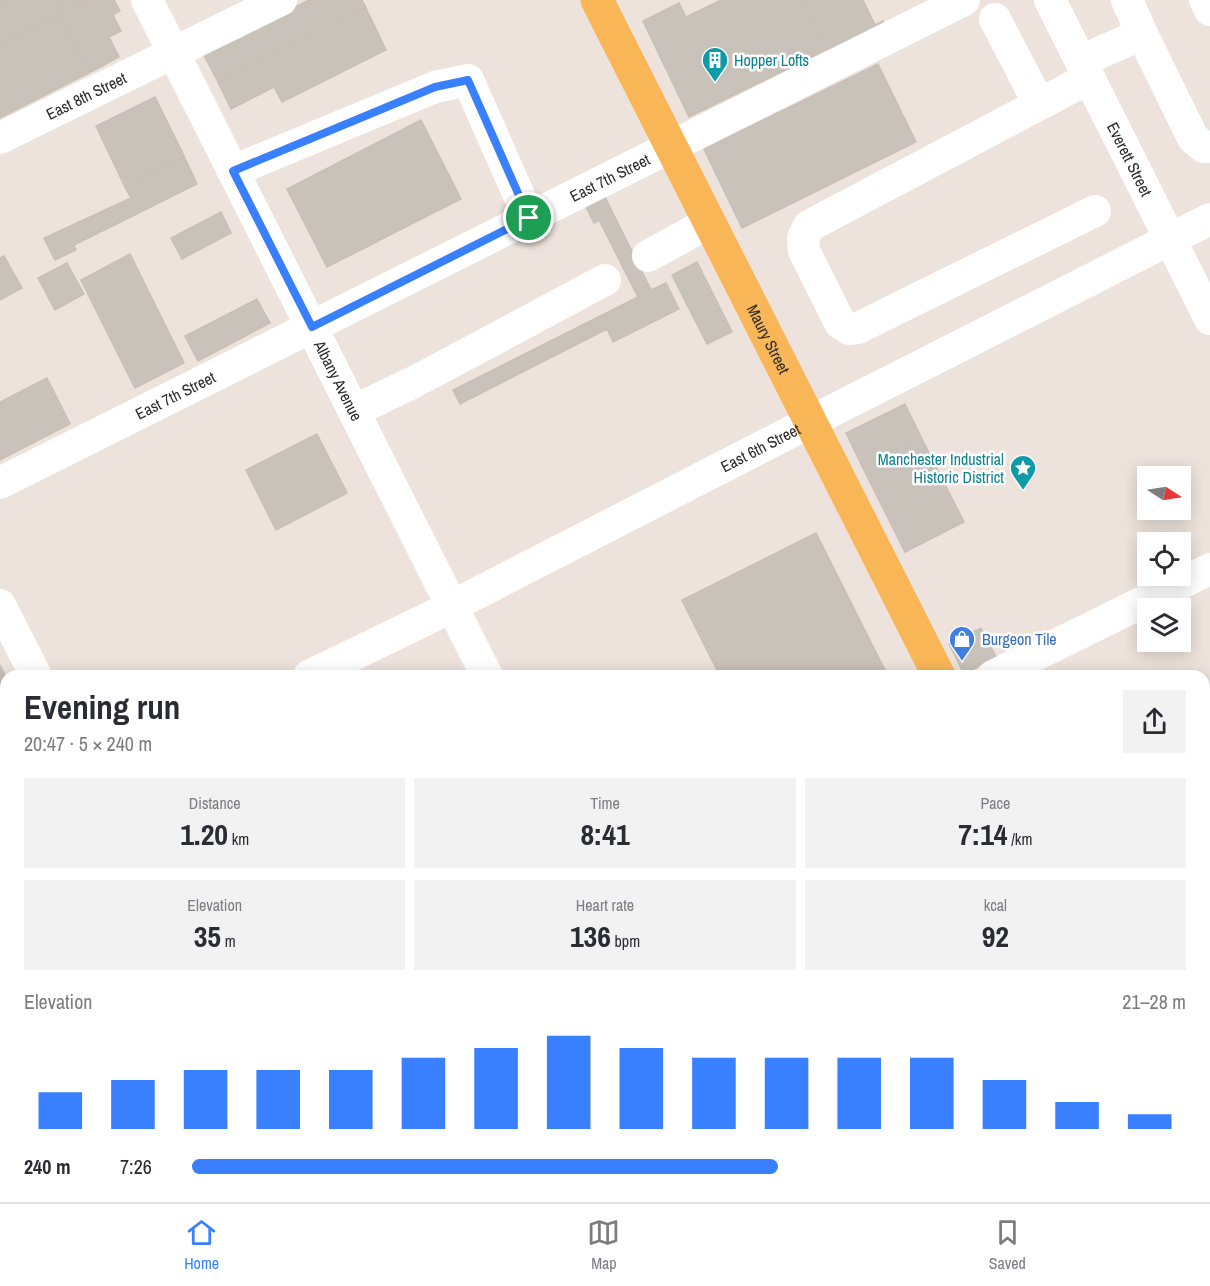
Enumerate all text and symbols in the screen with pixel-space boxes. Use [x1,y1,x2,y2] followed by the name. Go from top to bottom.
[700,45,730,83] building icon: Hopper Lofts
[734,49,809,71] place label: Hopper Lofts
[42,67,130,125] street label: East 8th Street
[1102,118,1158,200] street label: Everett Street
[566,148,654,207] street label: East 7th Street
[503,192,554,243] pin
[512,201,545,234] icon: arrive
[742,301,795,378] street label: Maury Street
[309,336,368,425] street label: Albany Avenue
[131,366,219,424] street label: East 7th Street
[717,418,804,477] street label: East 6th Street
[878,448,1004,488] place label: Manchester Industrial Historic District
[1008,453,1038,491] place icon: Manchester Industrial Historic District
[1137,466,1191,520] north arrow
[1137,466,1191,652] map controls
[1137,532,1191,586] button: locate
[1137,598,1191,652] button: layers
[947,624,977,662] shop icon: Burgeon Tile
[982,628,1057,650] place label: Burgeon Tile
[24,685,180,729] text: Evening run
[1123,690,1186,753] button: share
[24,730,152,757] text: 20:47 · 5 × 240 m
[189,792,241,814] text: Distance
[590,792,620,814] text: Time
[980,792,1010,814] text: Pace
[180,814,228,854] text: 1.20
[580,814,630,854] text: 8:41
[958,814,1008,854] text: 7:14
[228,828,249,850] text: km
[1008,828,1032,850] text: /km
[187,894,242,916] text: Elevation
[576,894,634,916] text: Heart rate
[984,894,1007,916] text: kcal
[194,916,221,956] text: 35
[570,916,611,956] text: 136
[982,916,1009,956] text: 92
[221,930,236,952] text: m
[611,930,640,952] text: bpm
[24,988,92,1015] text: Elevation
[1122,988,1186,1015] text: 21–28 m
[24,1153,71,1180] text: 240 m
[120,1153,152,1180] text: 7:26
[184,1216,219,1274] tab: Home
[587,1216,620,1274] tab: Map
[989,1216,1026,1274] tab: Saved

